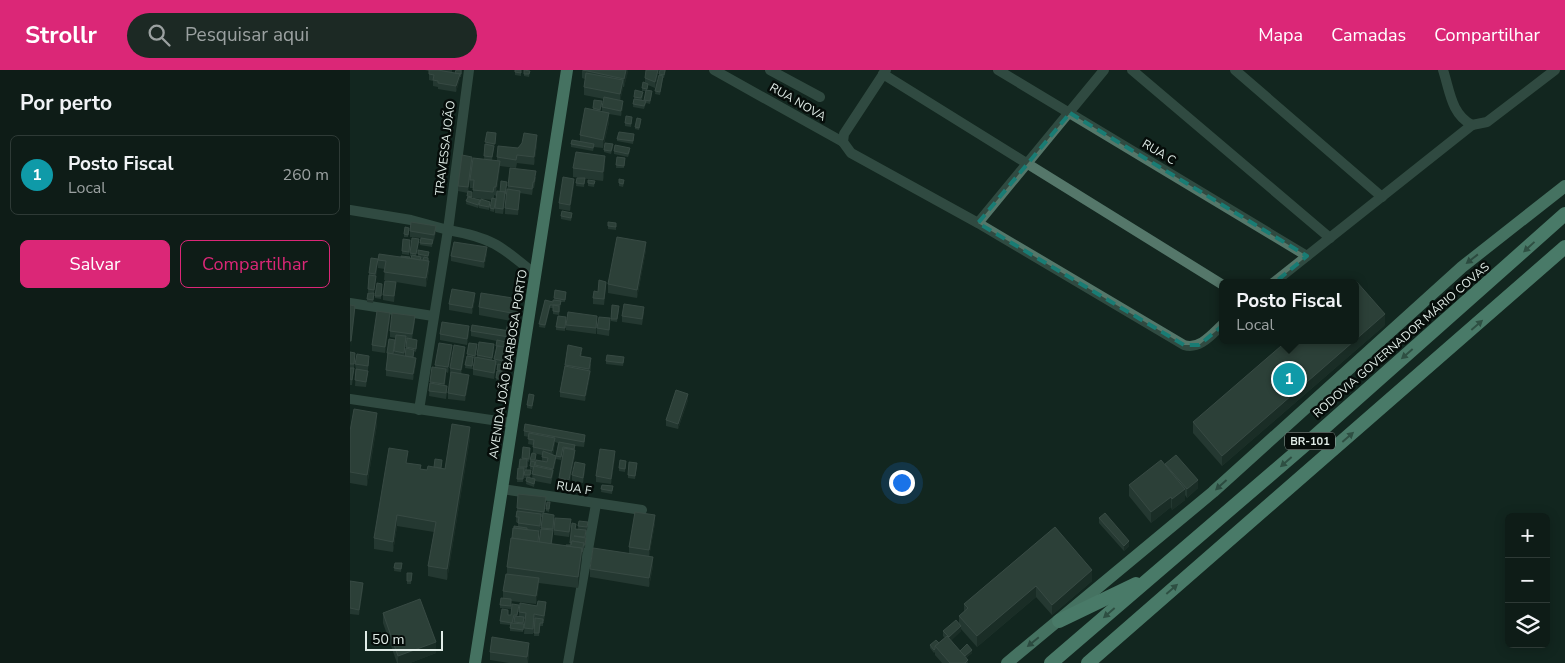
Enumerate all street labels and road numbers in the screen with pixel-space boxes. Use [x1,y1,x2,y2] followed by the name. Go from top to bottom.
[767,79,829,125] street label: RUA NOVA
[431,100,459,196] street label: TRAVESSA JOÃO
[1139,136,1179,168] street label: RUA C
[1309,259,1493,421] street label: RODOVIA GOVERNADOR MÁRIO COVAS
[485,268,531,460] street label: AVENIDA JOÃO BARBOSA PORTO
[1285,432,1335,450] road number: BR-101
[555,477,593,499] street label: RUA F

